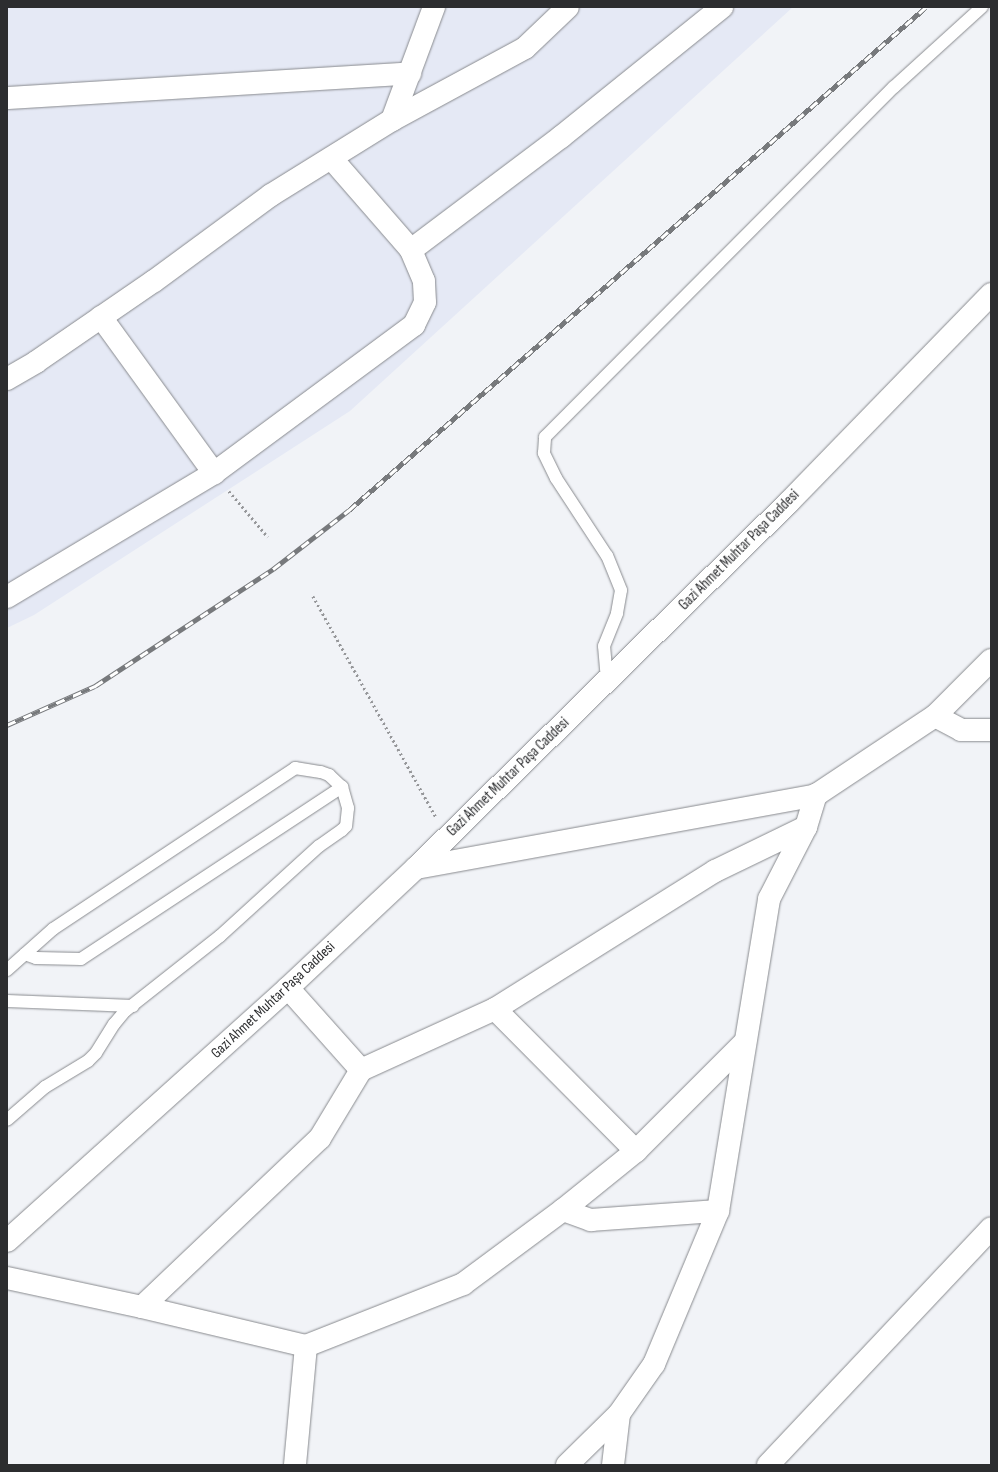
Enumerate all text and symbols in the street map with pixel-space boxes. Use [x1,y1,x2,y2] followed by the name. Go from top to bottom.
[675,486,803,614] street label: Gazi Ahmet Muhtar Paşa Caddesi
[443,714,573,840] street label: Gazi Ahmet Muhtar Paşa Caddesi
[207,938,339,1062] street label: Gazi Ahmet Muhtar Paşa Caddesi

